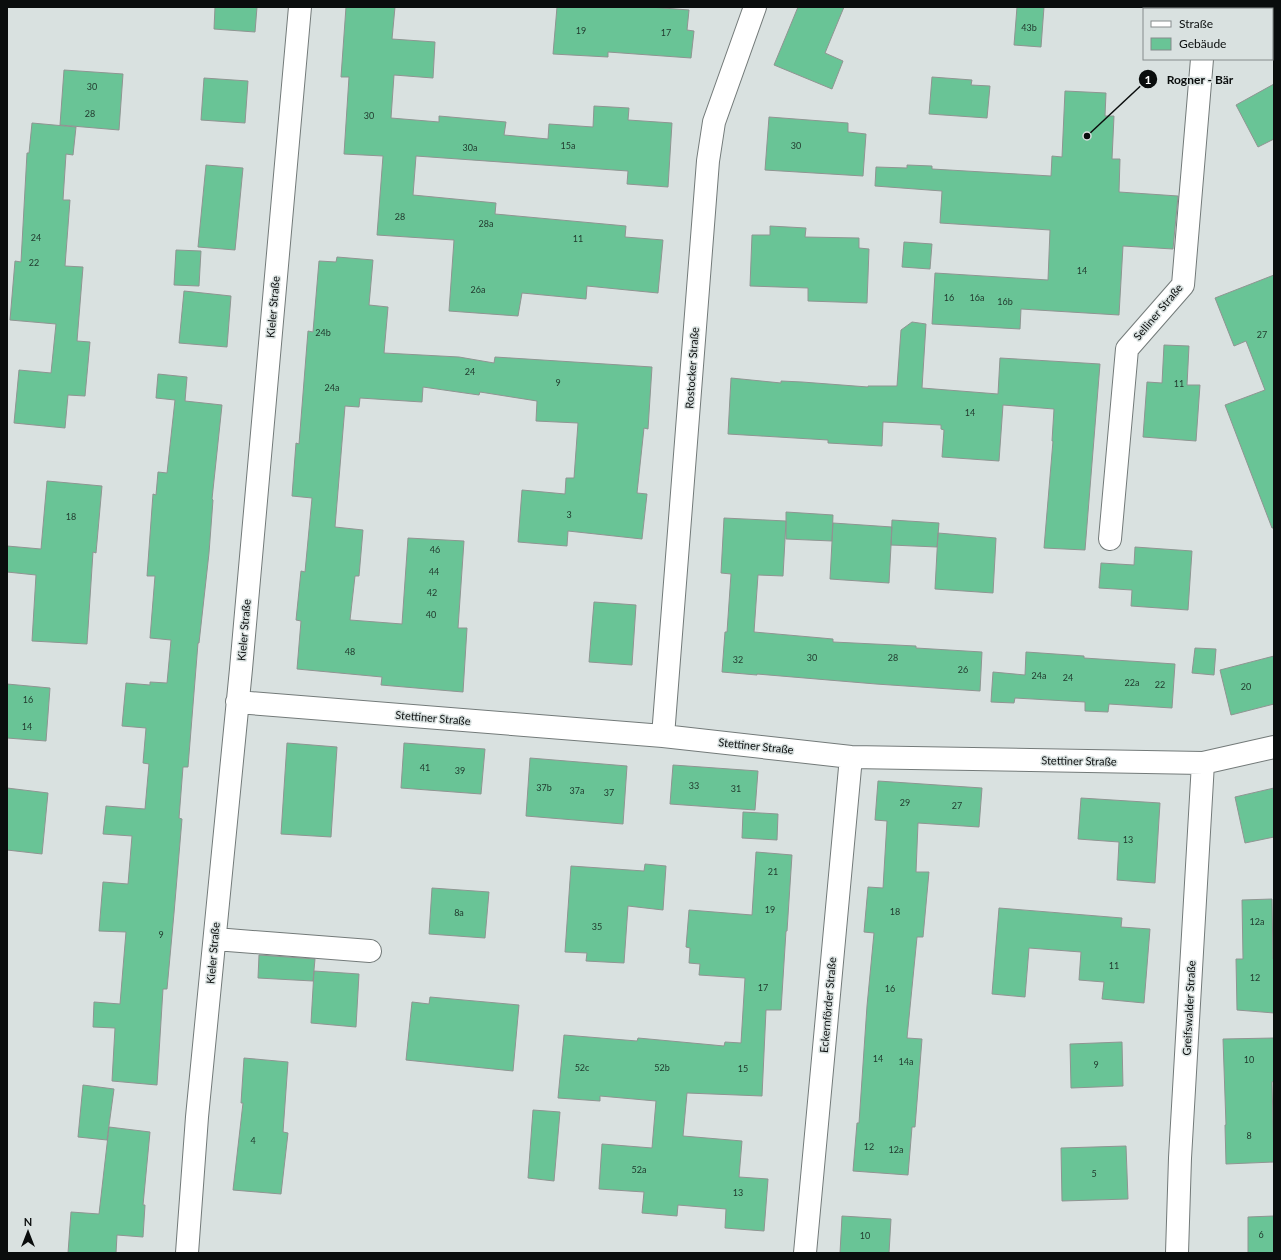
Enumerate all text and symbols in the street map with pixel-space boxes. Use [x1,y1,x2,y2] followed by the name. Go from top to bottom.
[1143,8,1273,60] legend
[1179,16,1213,31] text: Straße
[1021,22,1037,33] house number: 43b
[576,25,586,36] house number: 19
[661,27,671,38] house number: 17
[1179,36,1226,51] text: Gebäude
[1138,67,1241,91] callout: Rogner - Bär
[1145,72,1152,87] text: 1
[1167,72,1234,87] text: Rogner - Bär
[87,81,97,92] house number: 30
[85,108,95,119] house number: 28
[364,110,374,121] house number: 30
[561,140,575,151] house number: 15a
[791,140,801,151] house number: 30
[463,142,477,153] house number: 30a
[395,211,405,222] house number: 28
[479,218,493,229] house number: 28a
[31,232,41,243] house number: 24
[573,233,583,244] house number: 11
[29,257,39,268] house number: 22
[1077,265,1087,276] house number: 14
[263,275,282,338] street label: Kieler Straße
[1130,281,1185,342] street label: Selliner Straße
[471,284,485,295] house number: 26a
[944,292,954,303] house number: 16
[970,292,984,303] house number: 16a
[997,296,1013,307] house number: 16b
[315,327,331,338] house number: 24b
[682,327,701,409] street label: Rostocker Straße
[1257,329,1267,340] house number: 27
[465,366,475,377] house number: 24
[555,377,561,388] house number: 9
[1174,378,1184,389] house number: 11
[325,382,339,393] house number: 24a
[965,407,975,418] house number: 14
[566,509,572,520] house number: 3
[66,511,76,522] house number: 18
[430,544,440,555] house number: 46
[429,566,439,577] house number: 44
[427,587,437,598] house number: 42
[234,598,253,661] street label: Kieler Straße
[426,609,436,620] house number: 40
[345,646,355,657] house number: 48
[807,652,817,663] house number: 30
[888,652,898,663] house number: 28
[733,654,743,665] house number: 32
[958,664,968,675] house number: 26
[1032,670,1046,681] house number: 24a
[1063,672,1073,683] house number: 24
[1125,677,1139,688] house number: 22a
[1155,679,1165,690] house number: 22
[1241,681,1251,692] house number: 20
[23,694,33,705] house number: 16
[395,708,471,727] street label: Stettiner Straße
[22,721,32,732] house number: 14
[718,735,794,756] street label: Stettiner Straße
[1041,753,1117,768] street label: Stettiner Straße
[420,762,430,773] house number: 41
[455,765,465,776] house number: 39
[689,780,699,791] house number: 33
[536,782,552,793] house number: 37b
[731,783,741,794] house number: 31
[570,785,584,796] house number: 37a
[604,787,614,798] house number: 37
[900,797,910,808] house number: 29
[952,800,962,811] house number: 27
[1123,834,1133,845] house number: 13
[768,866,778,877] house number: 21
[765,904,775,915] house number: 19
[890,906,900,917] house number: 18
[454,907,464,918] house number: 8a
[1250,916,1264,927] house number: 12a
[203,921,222,984] street label: Kieler Straße
[592,921,602,932] house number: 35
[158,929,164,940] house number: 9
[817,956,838,1053] street label: Eckernförder Straße
[1109,960,1119,971] house number: 11
[1180,960,1197,1056] street label: Greifswalder Straße
[1250,972,1260,983] house number: 12
[758,982,768,993] house number: 17
[885,983,895,994] house number: 16
[873,1053,883,1064] house number: 14
[1244,1054,1254,1065] house number: 10
[899,1056,913,1067] house number: 14a
[1093,1059,1099,1070] house number: 9
[575,1062,590,1073] house number: 52c
[654,1062,670,1073] house number: 52b
[738,1063,748,1074] house number: 15
[1246,1130,1252,1141] house number: 8
[250,1135,256,1146] house number: 4
[864,1141,874,1152] house number: 12
[889,1144,903,1155] house number: 12a
[632,1164,646,1175] house number: 52a
[1091,1168,1097,1179] house number: 5
[733,1187,743,1198] house number: 13
[8,1212,48,1252] north arrow
[24,1215,32,1228] text: N
[1258,1229,1264,1240] house number: 6
[860,1230,870,1241] house number: 10

